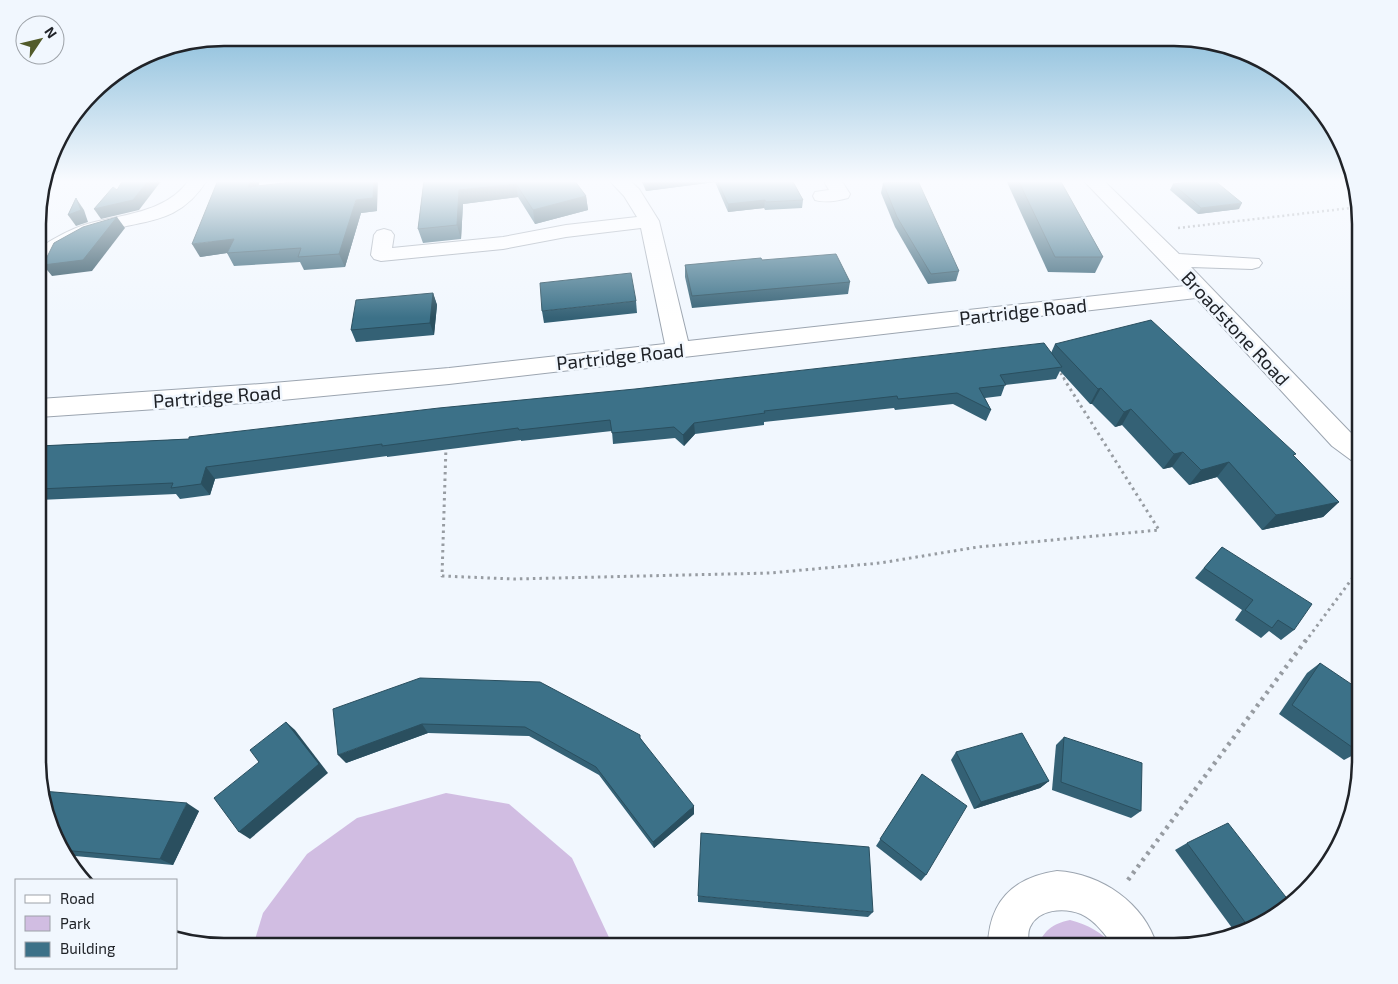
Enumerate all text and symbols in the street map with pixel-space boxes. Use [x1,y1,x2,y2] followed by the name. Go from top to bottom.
[15,15,65,65] north arrow
[41,23,61,41] text: N
[1177,266,1295,390] street label: Broadstone Road
[958,293,1088,329] street label: Partridge Road
[555,338,685,374] street label: Partridge Road
[152,380,282,412] street label: Partridge Road
[15,879,178,969] legend
[60,889,95,907] text: Road
[60,914,91,932] text: Park
[60,939,116,957] text: Building

